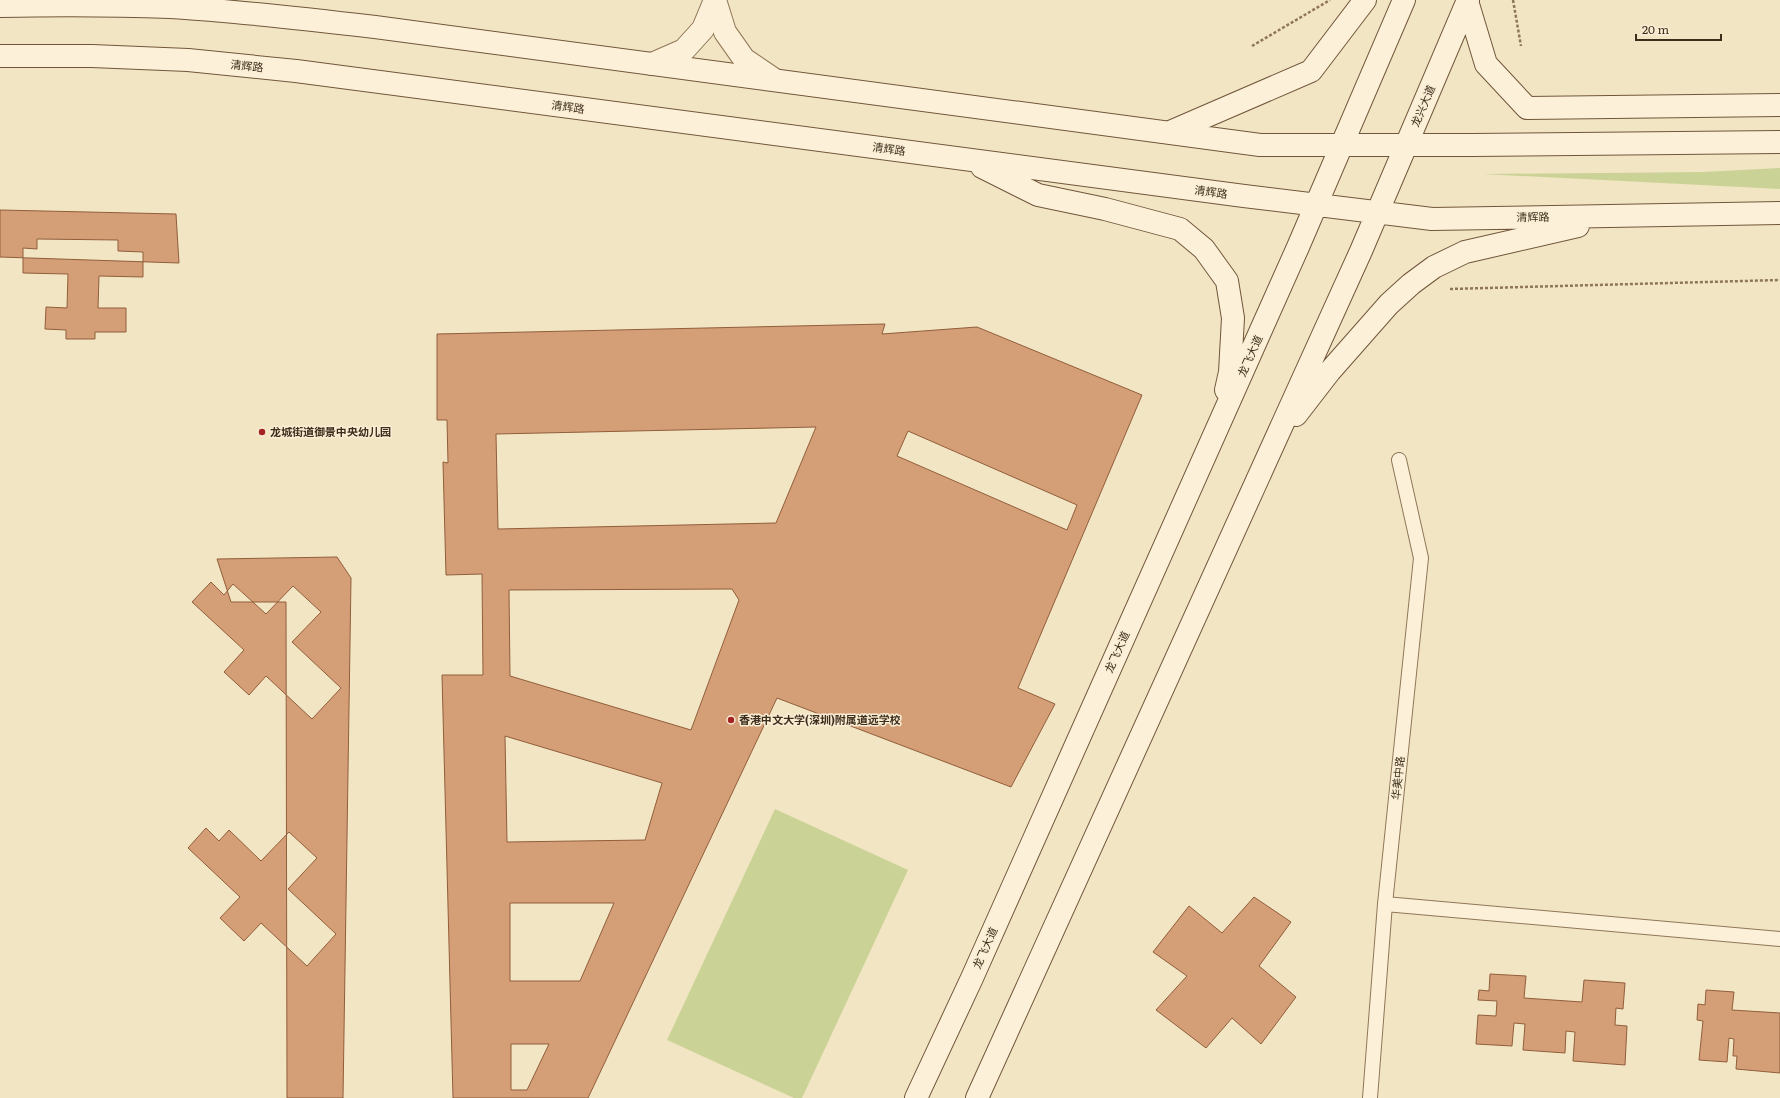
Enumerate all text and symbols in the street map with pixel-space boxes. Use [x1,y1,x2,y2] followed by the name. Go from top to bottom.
[1636,16,1721,42] scale bar
[1642,20,1669,38] text: 20 m
[230,55,264,75] street label: 清辉路
[1406,82,1438,129] street label: 龙兴大道
[551,96,586,116] street label: 清辉路
[872,138,907,158] street label: 清辉路
[1194,181,1229,201] street label: 清辉路
[1516,208,1550,224] street label: 清辉路
[1233,332,1265,379] street label: 龙飞大道
[270,423,391,439] place label: 龙城街道御景中央幼儿园
[257,427,267,437] marker: 龙城街道御景中央幼儿园
[1100,628,1132,675] street label: 龙飞大道
[739,711,901,727] place label: 香港中文大学(深圳)附属道远学校
[726,715,736,725] marker: 香港中文大学(深圳)附属道远学校
[1387,755,1407,801] street label: 华美中路
[968,924,1000,971] street label: 龙飞大道

